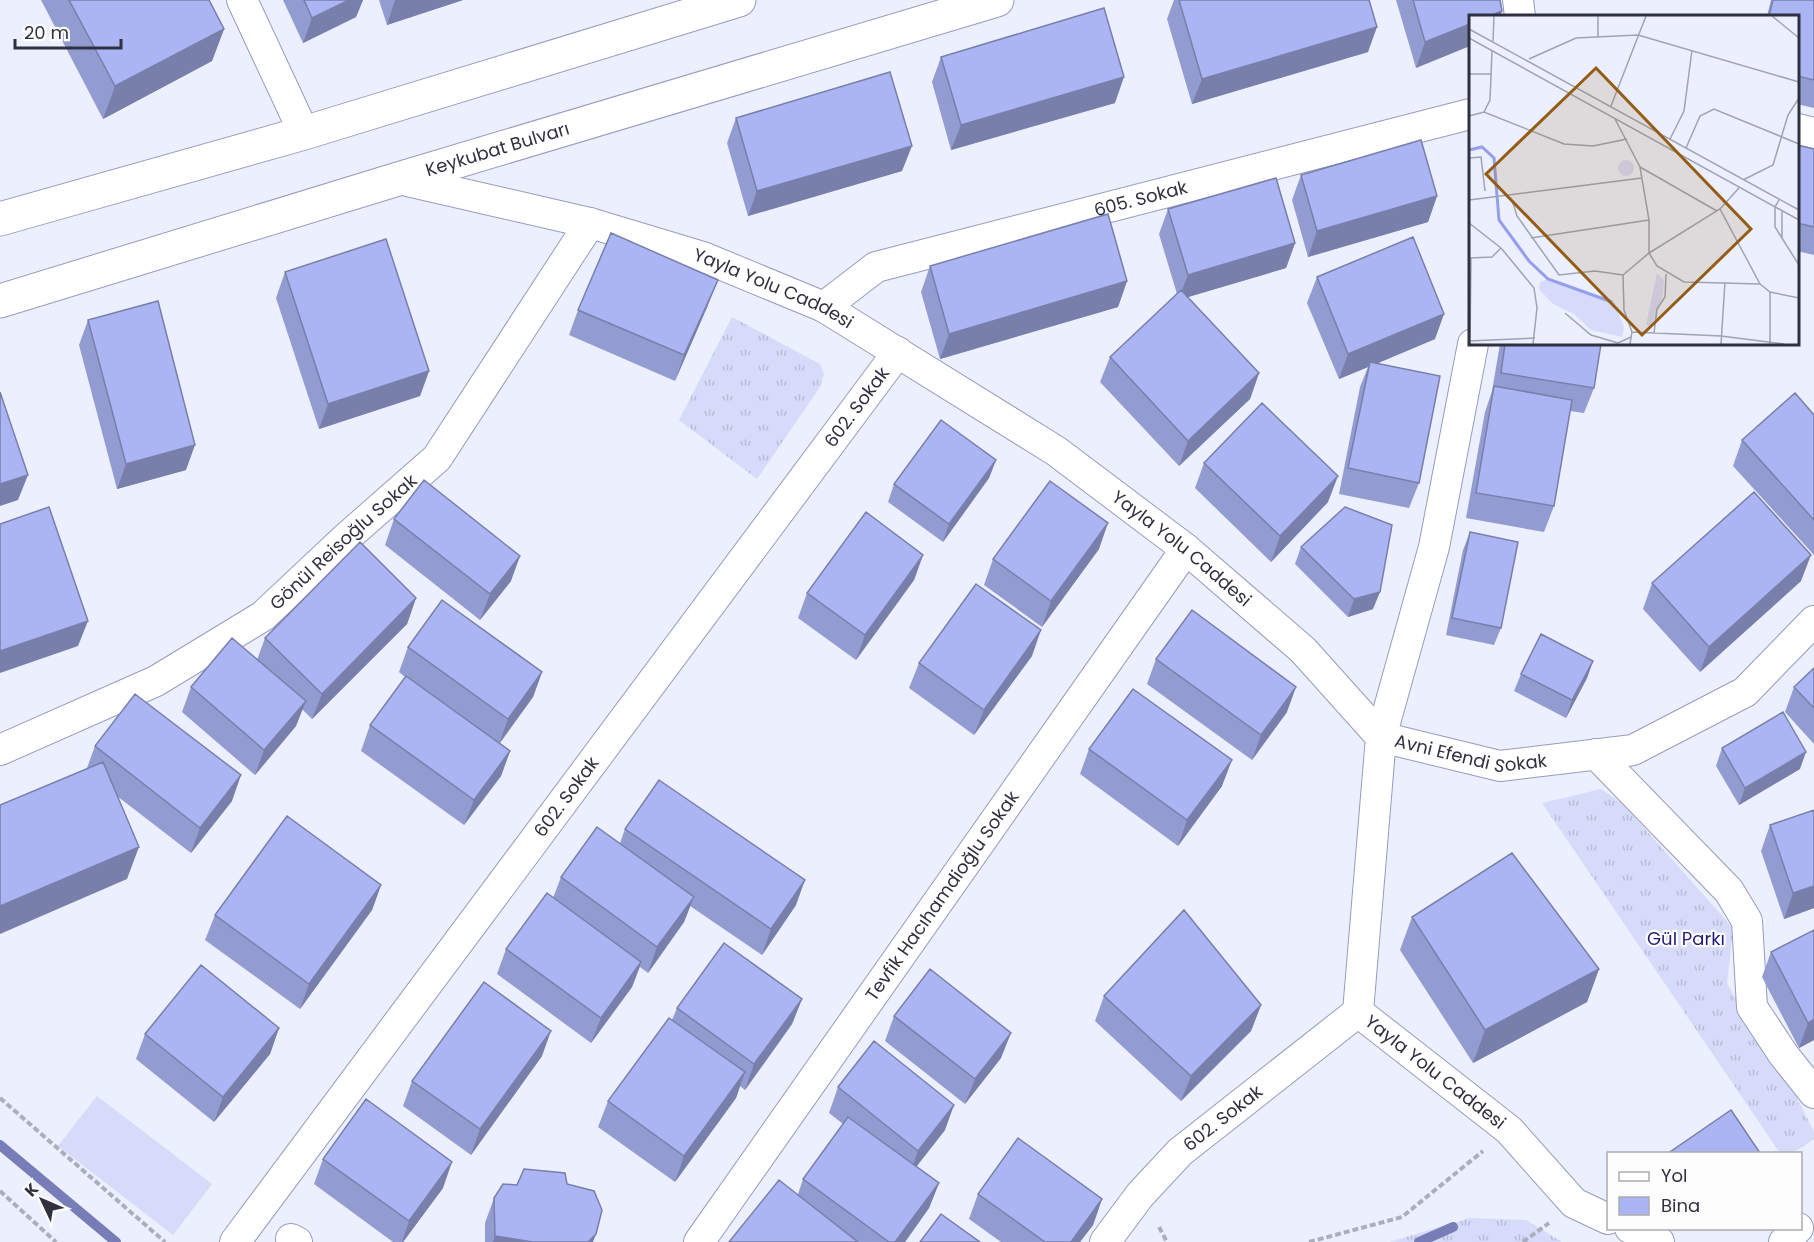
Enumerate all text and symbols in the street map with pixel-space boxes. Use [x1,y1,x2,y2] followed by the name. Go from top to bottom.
[15,12,122,50] scale bar
[1469,15,1799,345] inset map
[24,20,69,45] text: 20 m
[422,116,572,182] street label: Keykubat Bulvarı
[1091,174,1191,222] street label: 605. Sokak
[691,242,858,334] street label: Yayla Yolu Caddesi
[818,361,895,452] street label: 602. Sokak
[264,468,423,615] street label: Gönül Reisoğlu Sokak
[1107,484,1257,612] street label: Yayla Yolu Caddesi
[1392,728,1549,779] street label: Avni Efendi Sokak
[528,751,605,842] street label: 602. Sokak
[859,785,1025,1006] street label: Tevfik Hacıhamdioğlu Sokak
[1647,926,1725,951] park label: Gül Parkı
[1360,1009,1511,1135] street label: Yayla Yolu Caddesi
[1178,1078,1268,1157] street label: 602. Sokak
[1607,1152,1802,1230] legend
[1661,1163,1687,1188] text: Yol
[12,1170,72,1230] north arrow
[19,1178,44,1202] text: K
[1661,1193,1700,1218] text: Bina

